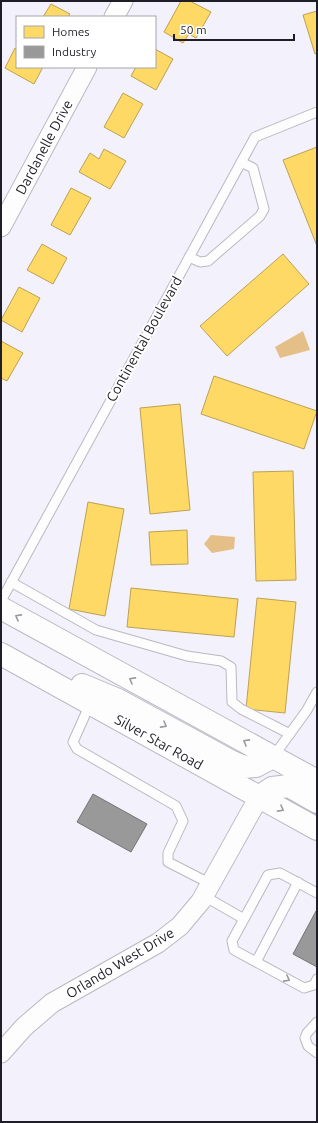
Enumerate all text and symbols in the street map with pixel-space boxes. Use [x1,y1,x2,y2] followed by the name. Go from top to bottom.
[16,16,156,68] legend
[174,16,294,42] scale bar
[180,23,207,36] text: 50 m
[52,25,90,38] text: Homes
[52,45,97,58] text: Industry
[12,97,76,197] street label: Dardanelle Drive
[103,274,185,404] street label: Continental Boulevard
[15,615,22,622] one-way arrow
[129,677,136,684] one-way arrow
[112,711,206,773] street label: Silver Star Road
[160,721,167,728] one-way arrow
[243,739,250,747] one-way arrow
[277,805,284,812] one-way arrow
[63,924,177,1002] street label: Orlando West Drive
[283,975,290,982] one-way arrow

